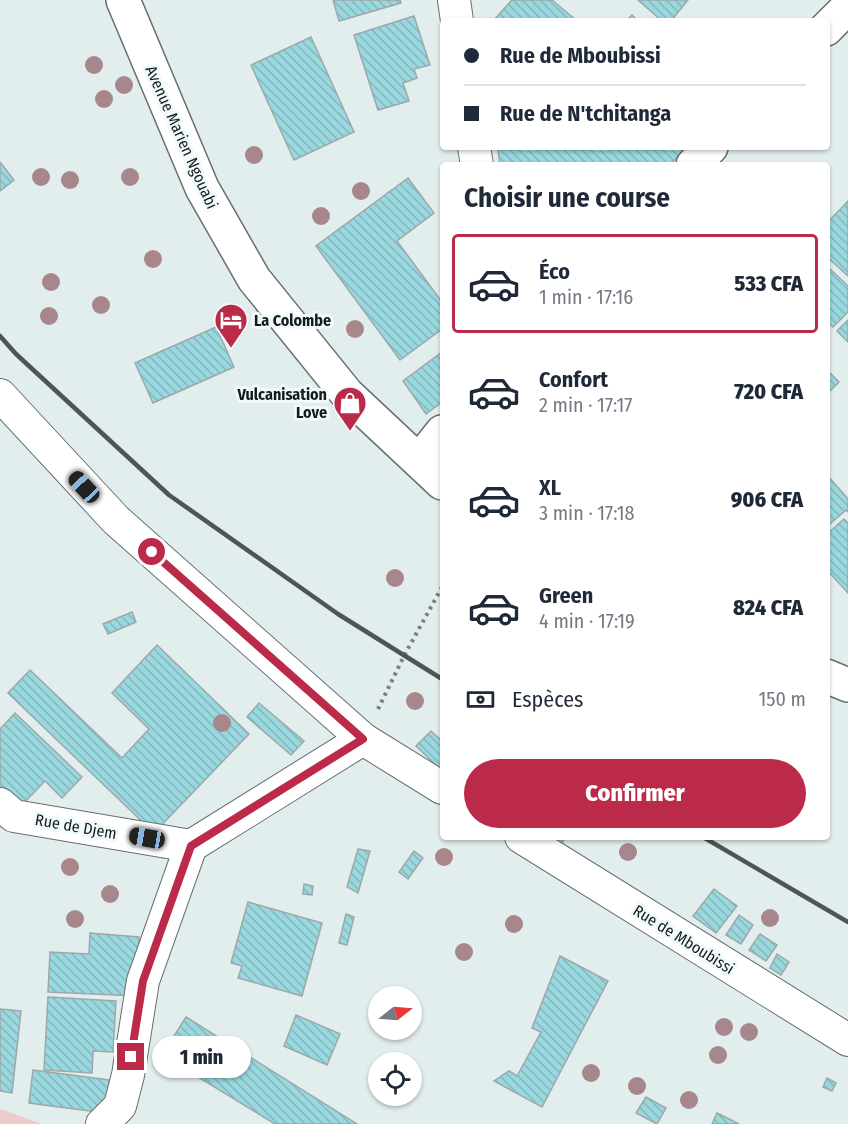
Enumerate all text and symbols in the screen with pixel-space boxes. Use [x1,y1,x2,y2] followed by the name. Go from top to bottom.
[500,42,661,69] text: Rue de Mboubissi
[141,63,222,212] street label: Avenue Marien Ngouabi
[500,100,671,127] text: Rue de N'tchitanga
[464,182,670,214] text: Choisir une course
[467,257,521,311] icon: car
[539,258,570,285] text: Éco
[734,270,803,297] text: 533 CFA
[539,285,633,309] text: 1 min · 17:16
[213,302,249,349] hotel icon: La Colombe
[254,311,331,330] place label: La Colombe
[467,365,521,419] icon: car
[539,366,608,393] text: Confort
[734,378,803,405] text: 720 CFA
[236,385,327,422] place label: Vulcanisation Love
[332,385,368,432] shop icon: Vulcanisation Love
[539,393,632,417] text: 2 min · 17:17
[65,468,103,506] car
[467,473,521,527] icon: car
[539,474,561,501] text: XL
[731,486,803,513] text: 906 CFA
[539,501,634,525] text: 3 min · 17:18
[138,538,165,565] route start
[467,581,521,635] icon: car
[539,582,593,609] text: Green
[733,594,803,621] text: 824 CFA
[539,609,635,633] text: 4 min · 17:19
[464,683,497,716] icon: cash
[512,686,583,713] text: Espèces
[759,687,806,711] text: 150 m
[464,759,806,828] button: Confirmer
[34,810,118,843] street label: Rue de Djem
[128,826,166,850] car
[630,901,738,978] street label: Rue de Mboubissi
[368,986,422,1040] north arrow
[368,986,422,1106] map controls
[152,1036,251,1078] callout: 1 min
[117,1043,144,1070] route end
[180,1045,223,1069] text: 1 min
[368,1052,422,1106] button: locate

